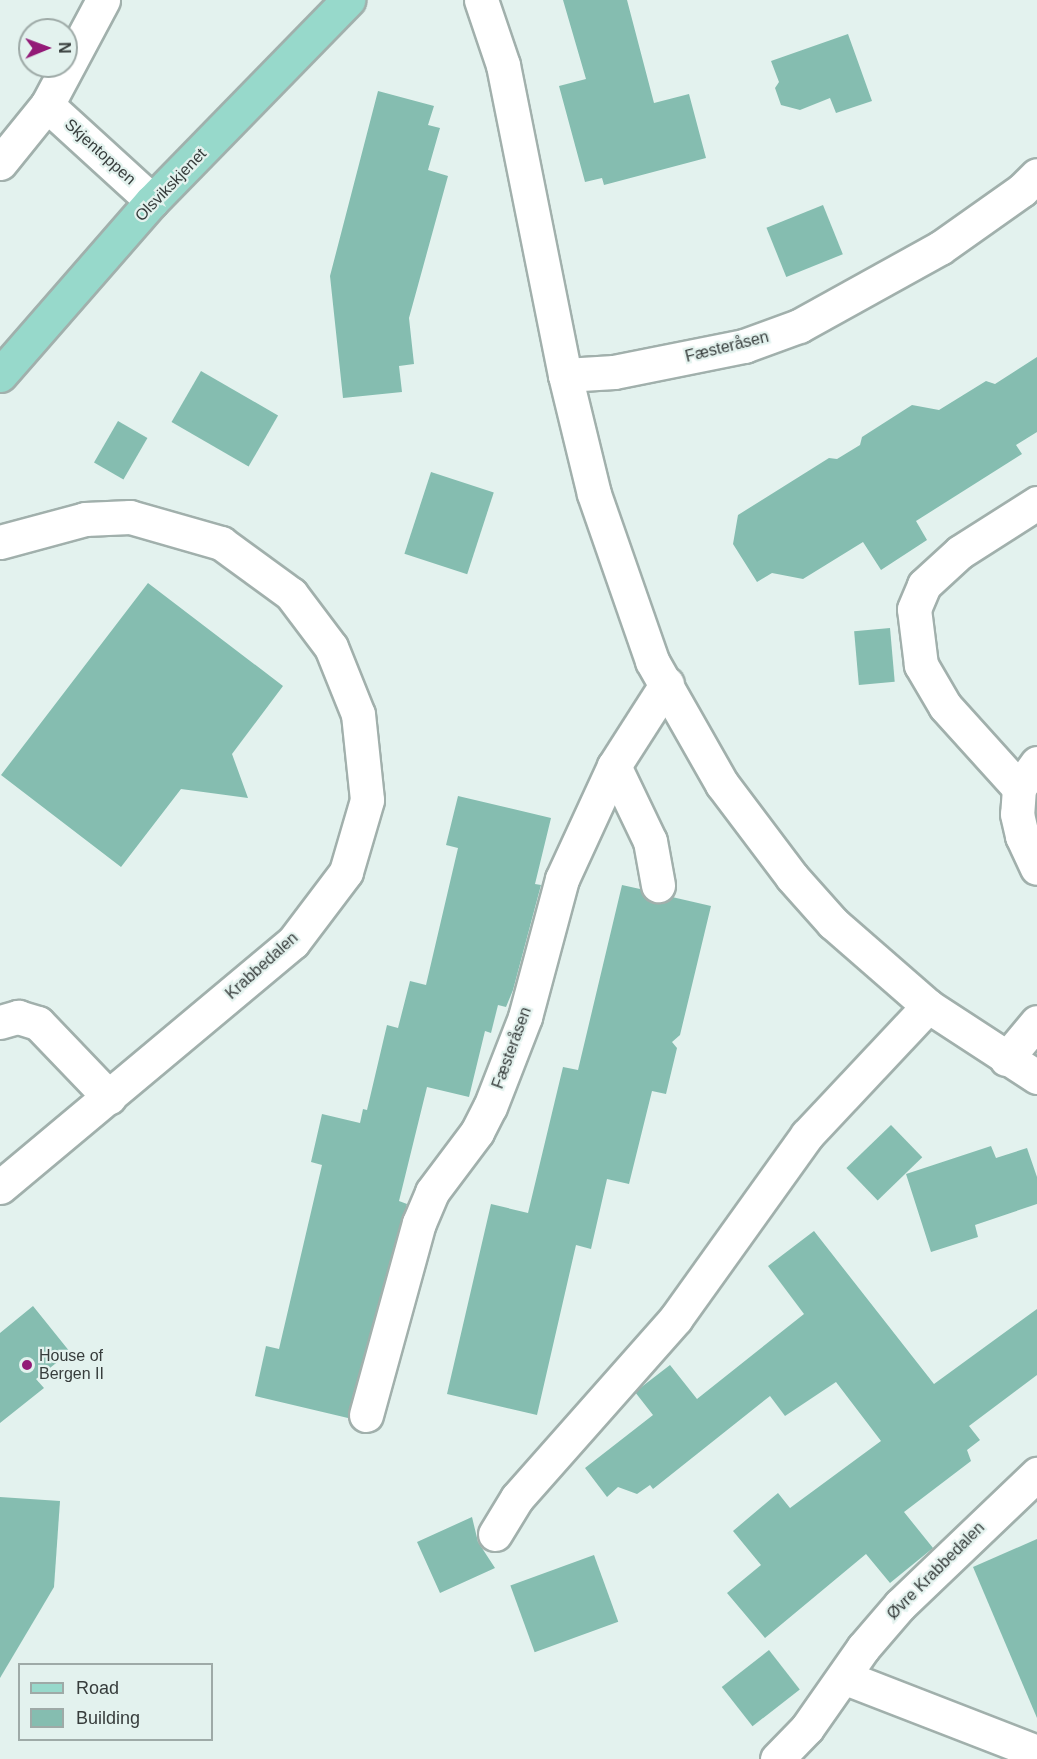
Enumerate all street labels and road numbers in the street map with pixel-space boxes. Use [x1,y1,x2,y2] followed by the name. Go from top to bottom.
[61,115,139,189] street label: Skjentoppen
[131,144,211,226] street label: Olsvikskjenet
[683,327,771,367] street label: Fæsteråsen
[222,929,302,1003] street label: Krabbedalen
[488,1005,536,1091] street label: Fæsteråsen
[883,1518,989,1624] street label: Øvre Krabbedalen

